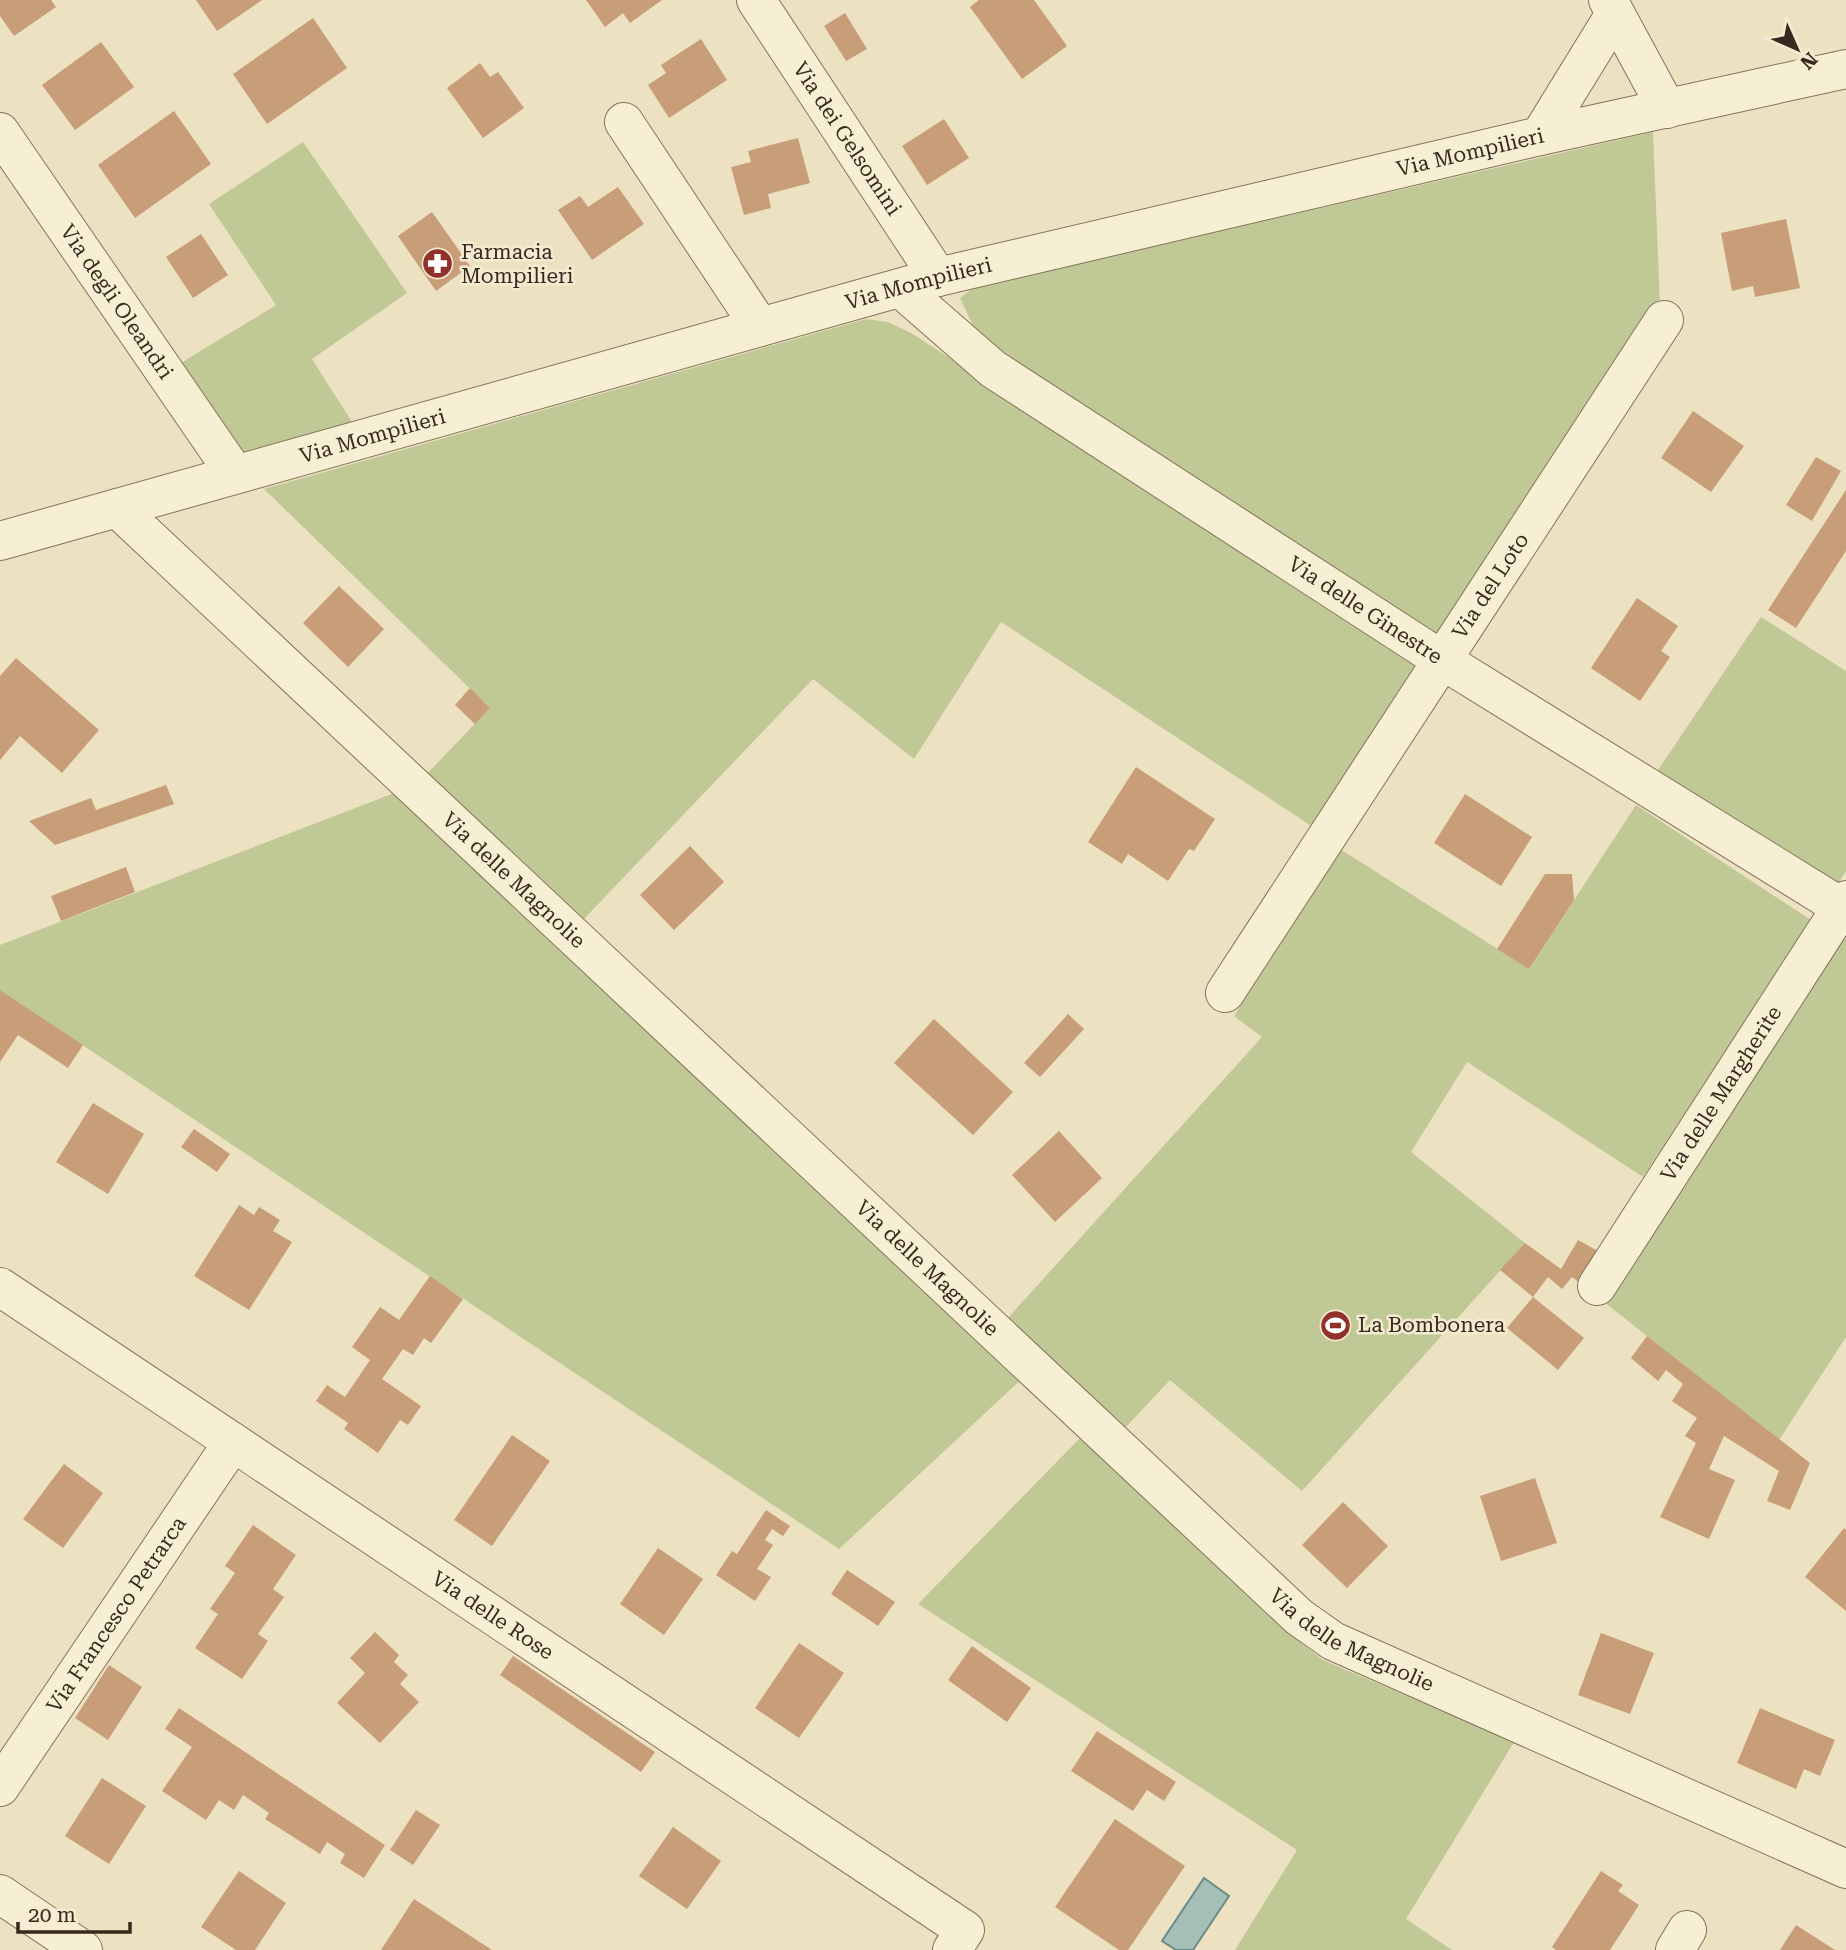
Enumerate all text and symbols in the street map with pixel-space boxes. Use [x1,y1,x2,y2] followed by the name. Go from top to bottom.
[1762,14,1832,84] north arrow
[1795,47,1822,74] text: N
[788,58,906,220] street label: Via dei Gelsomini
[1394,123,1546,181] street label: Via Mompilieri
[55,220,178,384] street label: Via degli Oleandri
[461,240,574,288] place label: Farmacia Mompilieri
[421,247,455,281] pharmacy icon: Farmacia Mompilieri
[843,253,994,314] street label: Via Mompilieri
[297,404,448,468] street label: Via Mompilieri
[1447,529,1534,643] street label: Via del Loto
[1284,552,1447,669] street label: Via delle Ginestre
[437,807,590,953] street label: Via delle Magnolie
[1656,1001,1786,1186] street label: Via delle Margherite
[851,1195,1004,1341] street label: Via delle Magnolie
[1318,1308,1352,1342] sports icon: La Bombonera
[1358,1313,1506,1337] place label: La Bombonera
[42,1512,191,1717] street label: Via Francesco Petrarca
[427,1566,558,1664] street label: Via delle Rose
[1264,1583,1438,1696] street label: Via delle Magnolie
[18,1890,130,1934] scale bar
[28,1903,76,1927] text: 20 m

